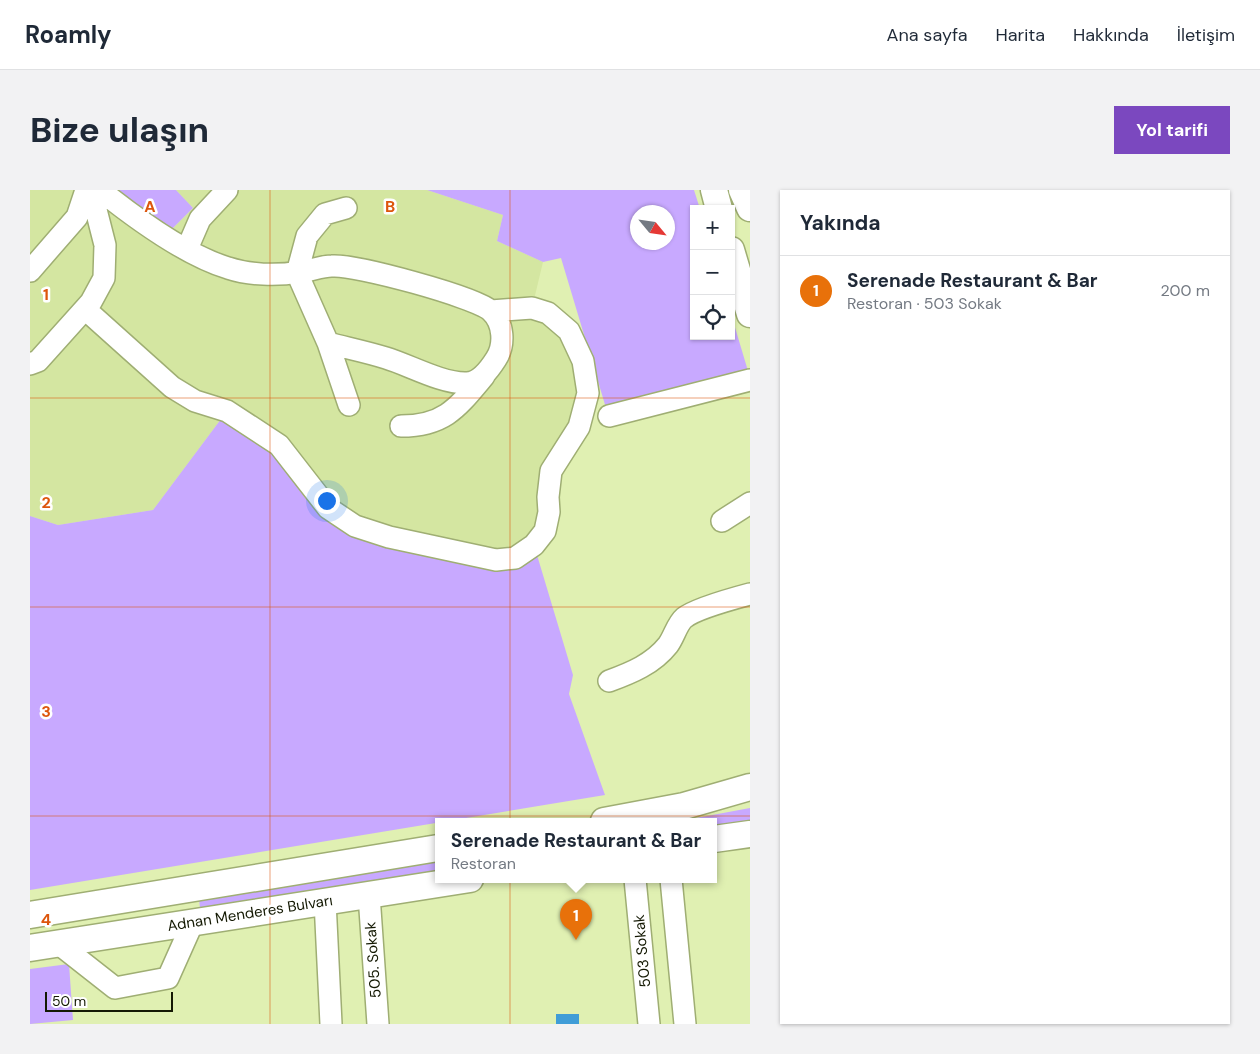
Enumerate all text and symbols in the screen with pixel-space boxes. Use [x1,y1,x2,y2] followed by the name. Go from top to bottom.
[25,19,112,50] text: Roamly
[887,23,967,47] text: Ana sayfa
[995,23,1045,47] text: Harita
[1073,23,1149,47] text: Hakkında
[1177,23,1235,47] text: İletişim
[1114,106,1230,154] button: Yol tarifi
[30,107,209,153] text: Bize ulaşın
[144,196,156,217] text: A
[385,196,395,217] text: B
[630,205,675,250] north arrow
[690,205,735,340] map controls
[690,205,735,250] button: +
[800,209,881,237] text: Yakında
[690,250,735,295] button: −
[847,268,1098,293] text: Serenade Restaurant & Bar
[813,280,819,301] text: 1
[1161,280,1210,301] text: 200 m
[43,284,49,305] text: 1
[847,293,1002,314] text: Restoran · 503 Sokak
[690,295,735,340] button: locate
[314,488,340,514] your location
[41,492,51,513] text: 2
[41,701,51,722] text: 3
[435,818,717,883] popup
[451,828,701,853] text: Serenade Restaurant & Bar
[451,853,516,874] text: Restoran
[166,890,334,936] street label: Adnan Menderes Bulvarı
[560,899,592,940] pin: 1
[41,909,51,930] text: 4
[629,913,655,988] street label: 503 Sokak
[360,921,386,999] street label: 505. Sokak
[45,989,172,1012] scale bar
[52,992,86,1010] text: 50 m

